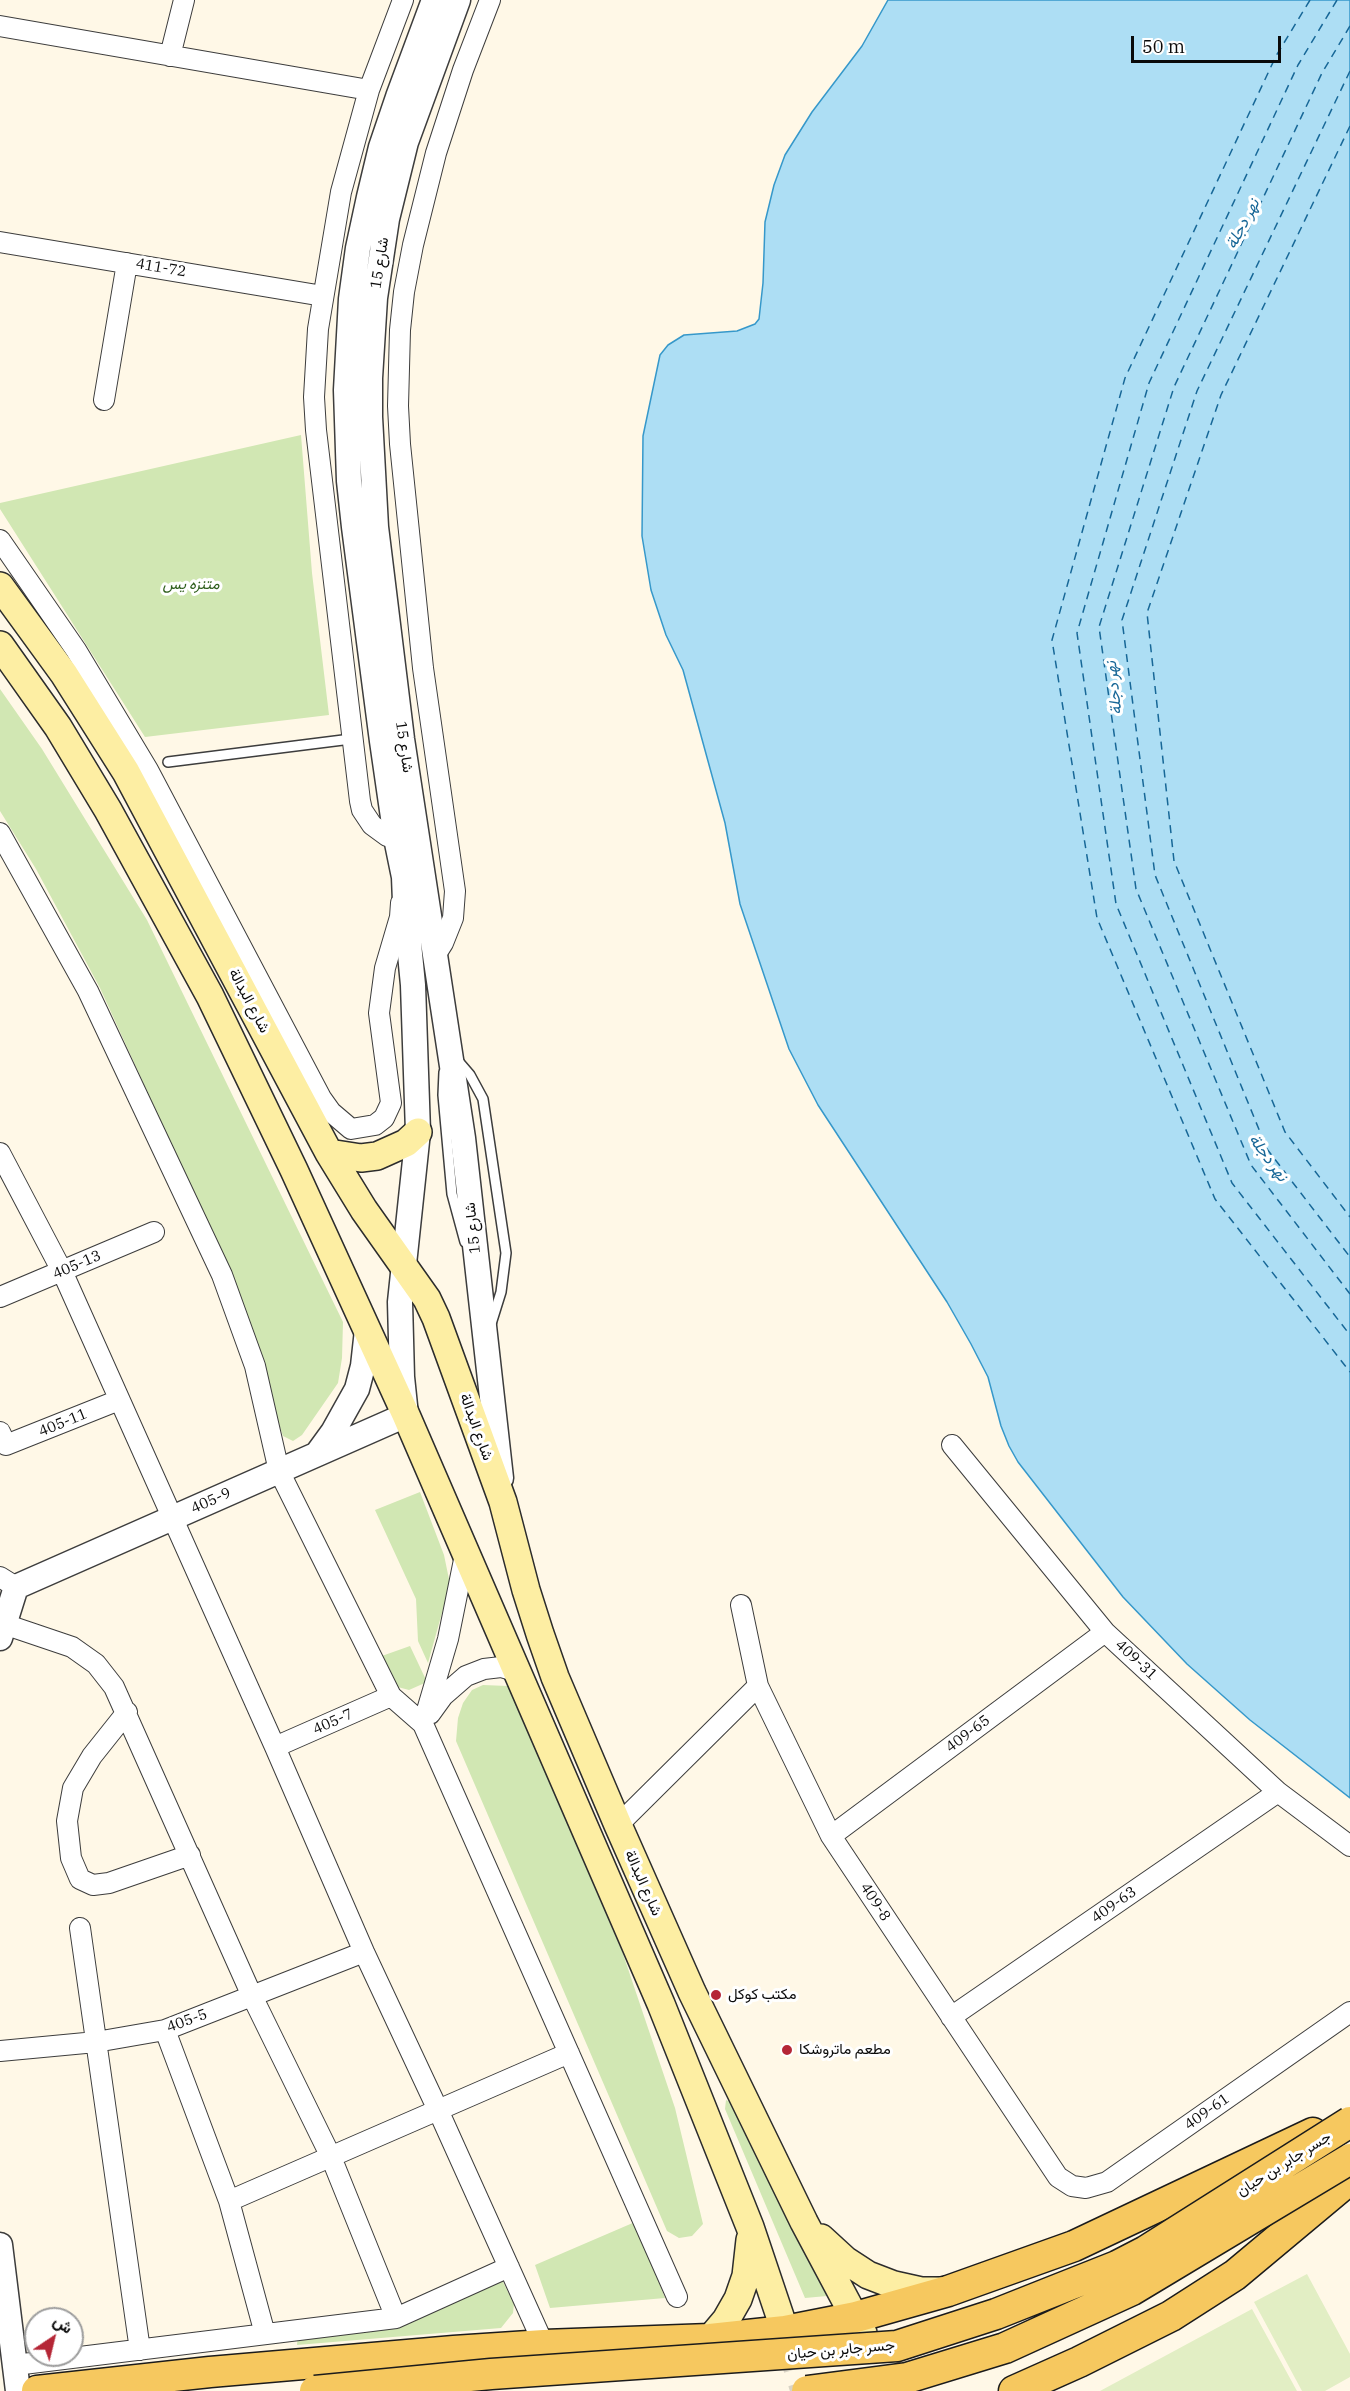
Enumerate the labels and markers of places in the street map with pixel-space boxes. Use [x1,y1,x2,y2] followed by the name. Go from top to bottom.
[728,1986,796,2004] place label: مكتب كوكل
[709,1988,723,2002] marker: مكتب كوكل
[799,2041,891,2059] place label: مطعم ماتروشكا
[780,2043,794,2057] marker: مطعم ماتروشكا

